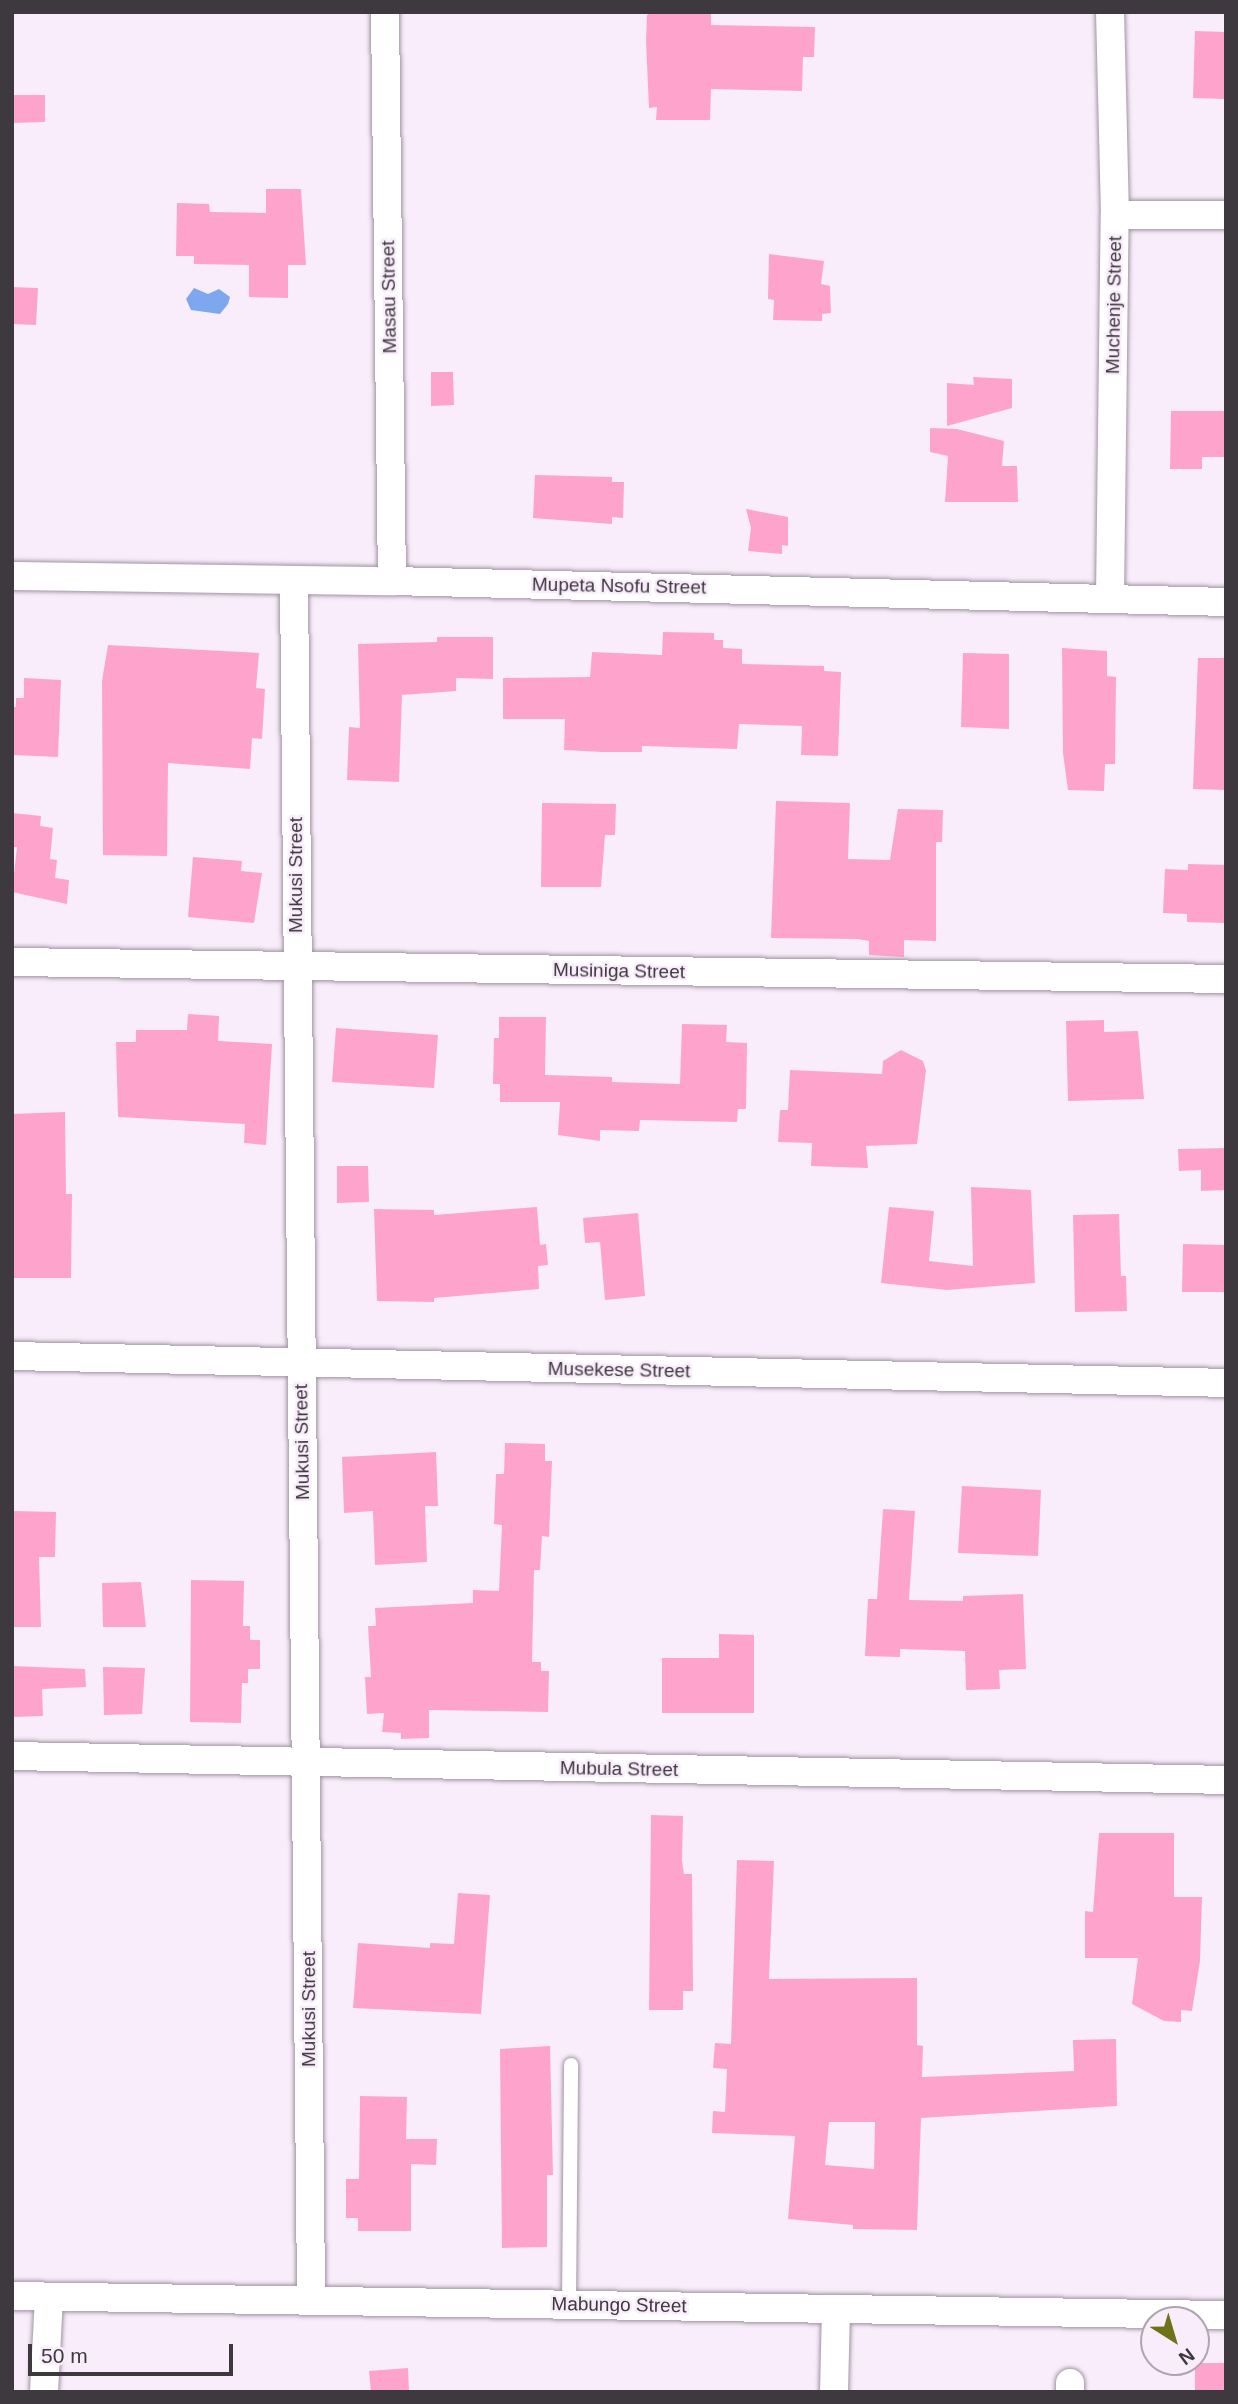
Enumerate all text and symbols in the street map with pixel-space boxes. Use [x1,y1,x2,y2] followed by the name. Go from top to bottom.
[1101,236,1127,374] street label: Muchenje Street
[377,240,401,354] street label: Masau Street
[532,573,706,599] street label: Mupeta Nsofu Street
[285,817,307,933] street label: Mukusi Street
[553,958,685,984] street label: Musiniga Street
[548,1357,690,1383] street label: Musekese Street
[290,1384,314,1500] street label: Mukusi Street
[560,1757,678,1781] street label: Mubula Street
[298,1951,320,2067] street label: Mukusi Street
[551,2292,687,2318] street label: Mabungo Street
[1140,2306,1210,2376] north arrow
[32,2330,236,2374] scale bar
[41,2344,88,2367] text: 50 m
[1175,2344,1199,2369] text: N

